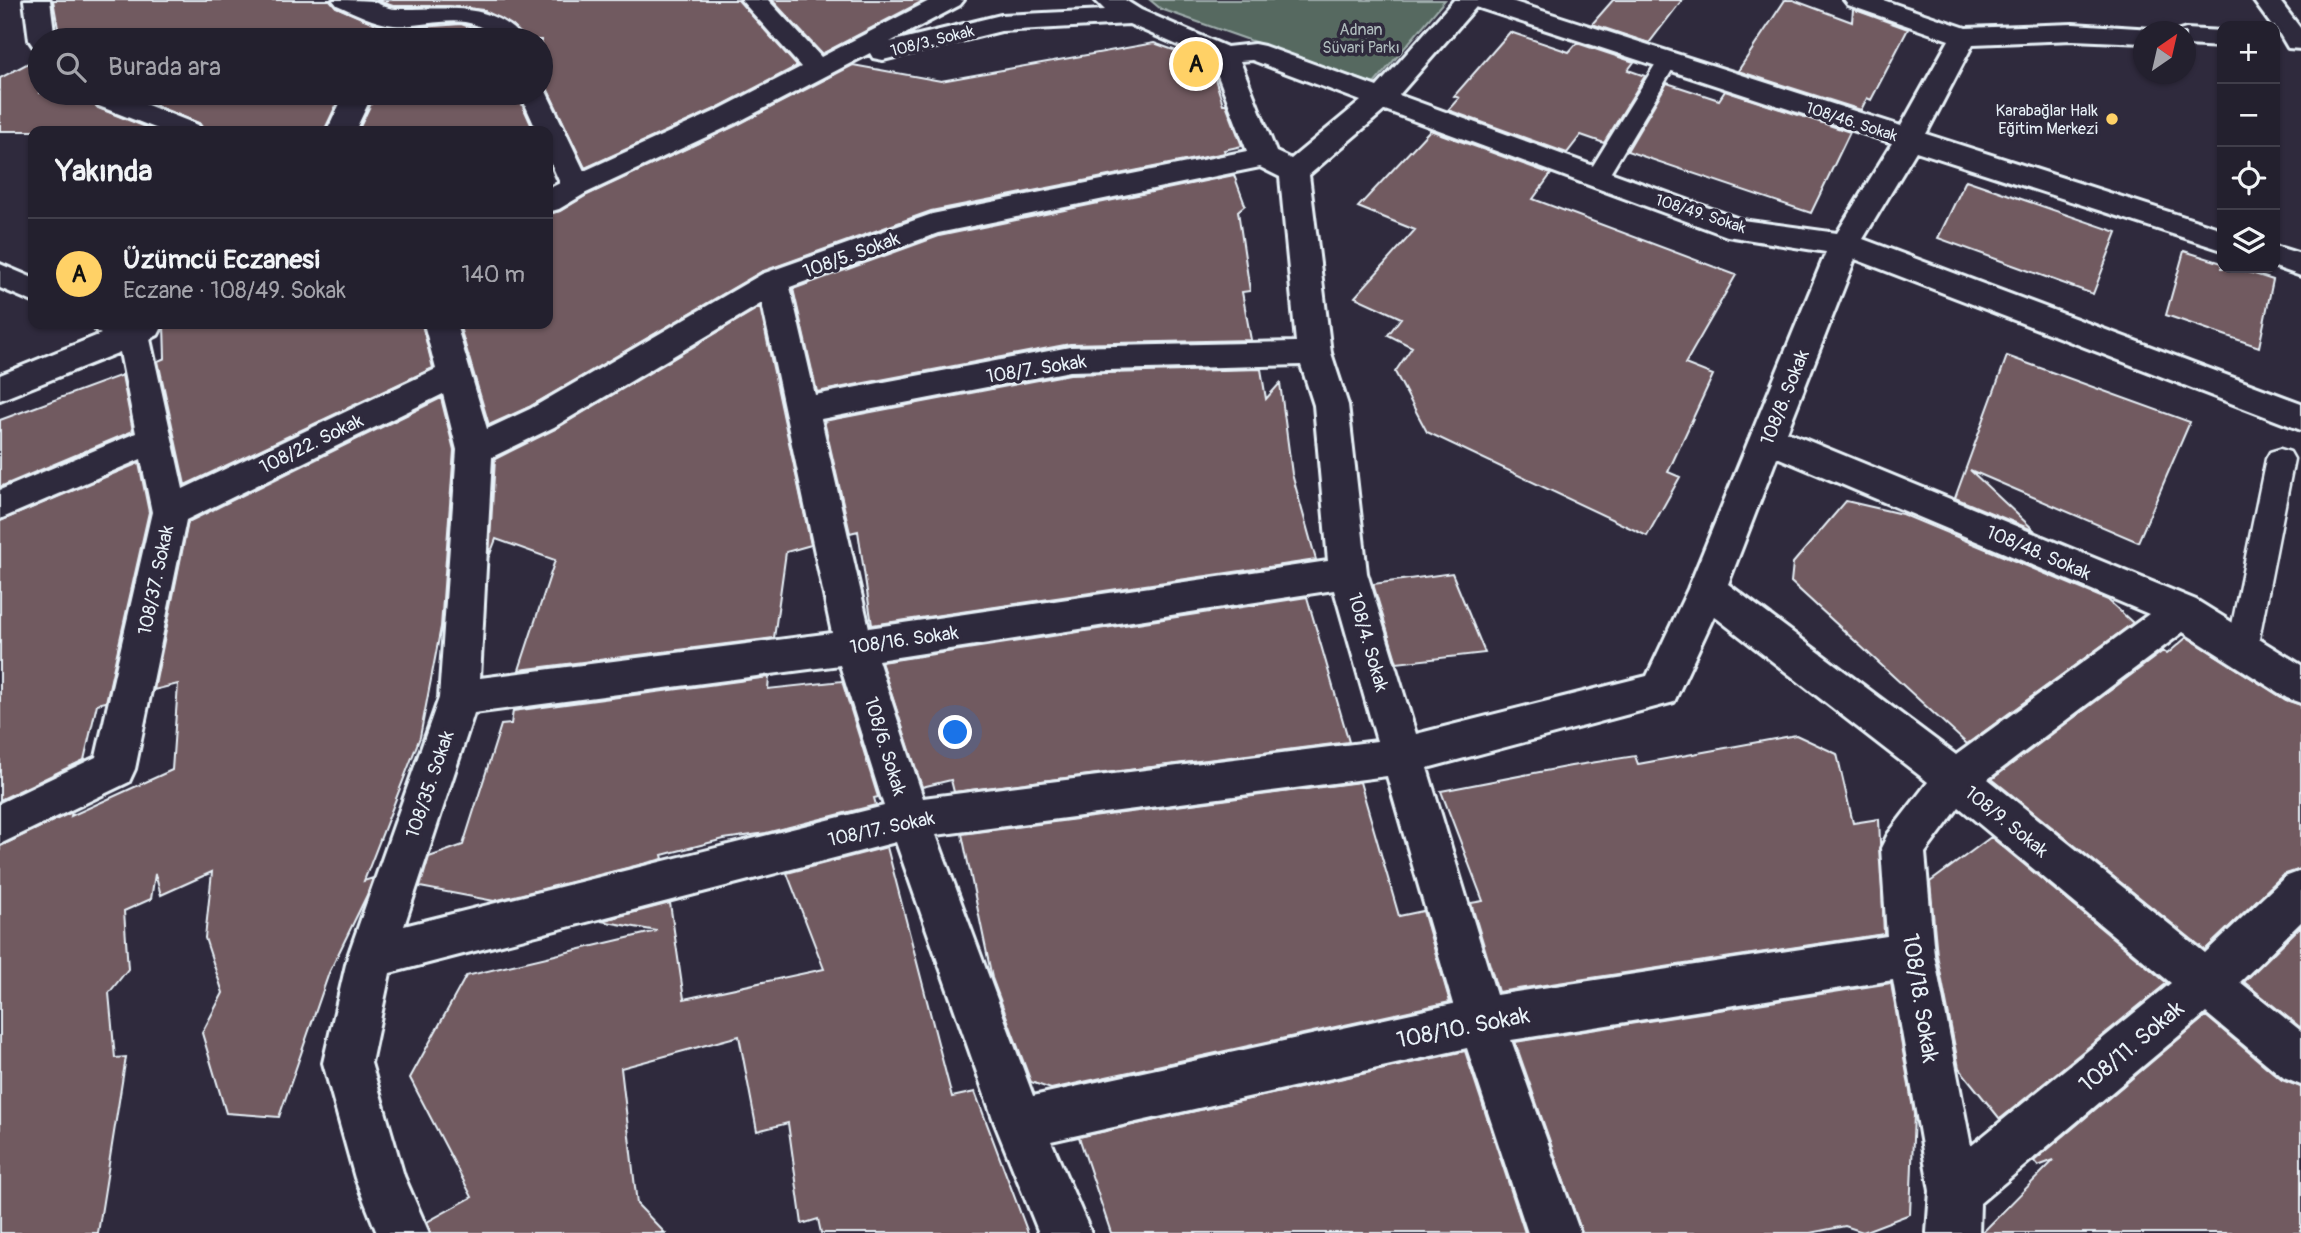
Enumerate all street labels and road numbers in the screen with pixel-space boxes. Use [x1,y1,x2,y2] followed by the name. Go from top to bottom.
[888,21,977,61] street label: 108/3. Sokak
[1803,98,1900,146] street label: 108/46. Sokak
[1653,190,1749,238] street label: 108/49. Sokak
[800,226,903,284] street label: 108/5. Sokak
[1755,346,1815,449] street label: 108/8. Sokak
[984,349,1088,389] street label: 108/7. Sokak
[256,408,367,479] street label: 108/22. Sokak
[1983,520,2095,586] street label: 108/48. Sokak
[133,523,179,637] street label: 108/37. Sokak
[1342,590,1394,695] street label: 108/4. Sokak
[848,620,960,659] street label: 108/16. Sokak
[859,694,911,799] street label: 108/6. Sokak
[400,727,460,841] street label: 108/35. Sokak
[1960,781,2053,863] street label: 108/9. Sokak
[826,806,937,852] street label: 108/17. Sokak
[1896,931,1945,1065] street label: 108/18. Sokak
[2073,994,2190,1099] street label: 108/11. Sokak
[1394,1000,1532,1055] street label: 108/10. Sokak

